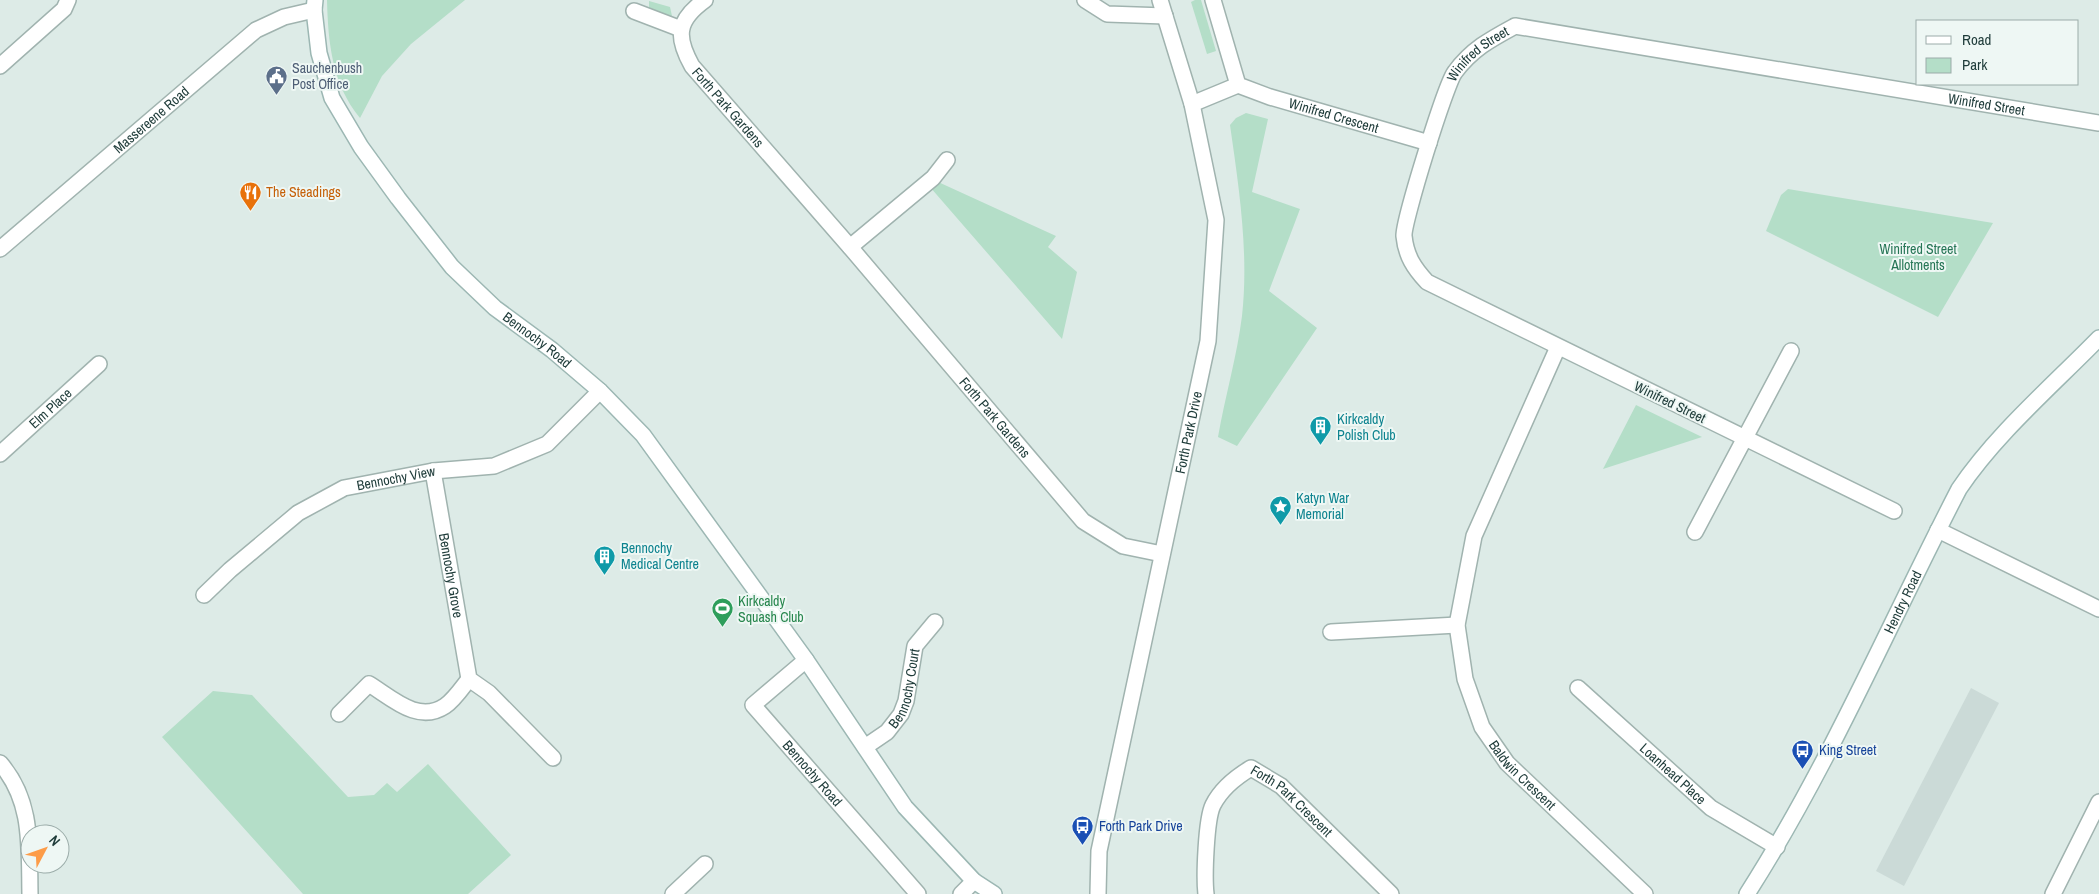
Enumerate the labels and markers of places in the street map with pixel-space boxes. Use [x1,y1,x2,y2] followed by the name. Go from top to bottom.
[292,59,362,93] place label: Sauchenbush Post Office
[264,64,288,95] public building icon: Sauchenbush Post Office
[238,180,262,211] restaurant icon: The Steadings
[266,183,341,201] place label: The Steadings
[1337,410,1396,444] place label: Kirkcaldy Polish Club
[1309,415,1333,446] building icon: Kirkcaldy Polish Club
[1296,489,1349,523] place label: Katyn War Memorial
[1268,494,1292,525] place icon: Katyn War Memorial
[621,539,699,573] place label: Bennochy Medical Centre
[593,544,617,575] building icon: Bennochy Medical Centre
[738,592,804,626] place label: Kirkcaldy Squash Club
[710,597,734,628] sports icon: Kirkcaldy Squash Club
[1791,738,1815,769] bus stop icon: King Street
[1819,741,1876,759] place label: King Street
[1071,814,1095,845] bus stop icon: Forth Park Drive
[1099,817,1183,835] place label: Forth Park Drive

